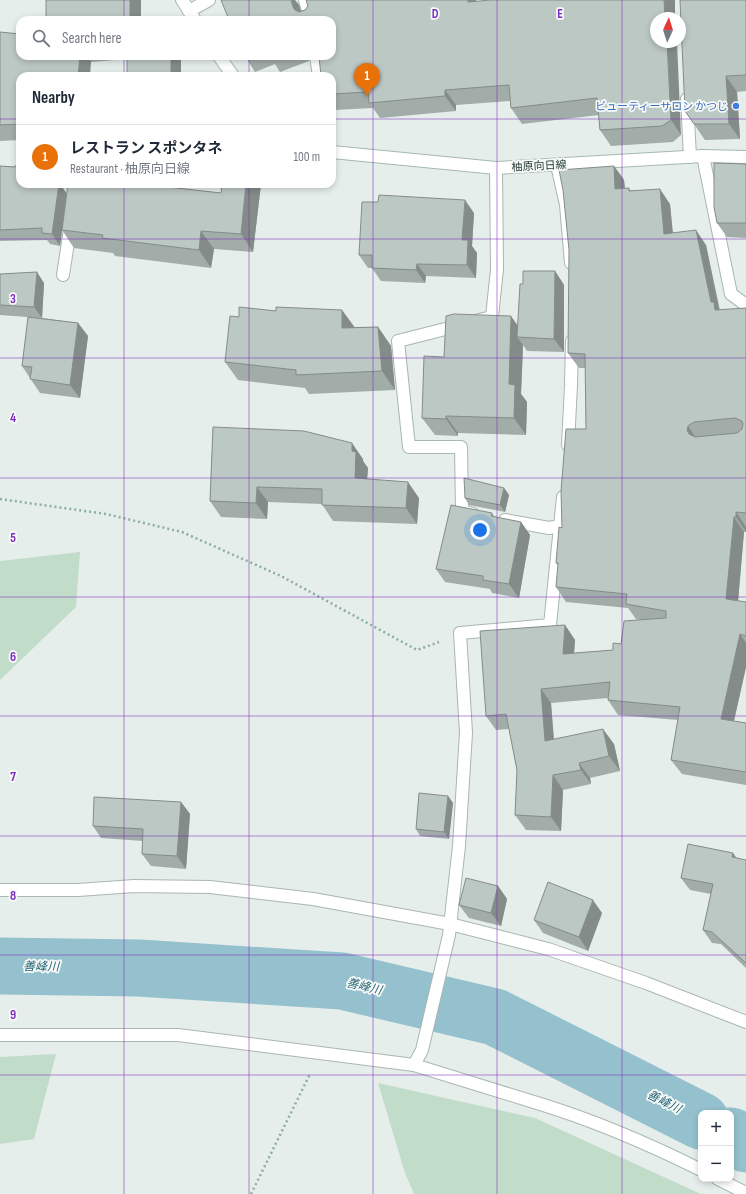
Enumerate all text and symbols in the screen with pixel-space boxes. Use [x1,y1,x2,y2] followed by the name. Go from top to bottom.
[432,6,439,22] text: D
[557,6,563,22] text: E
[650,12,686,48] north arrow
[16,16,336,60] search box
[30,27,52,49] icon: search
[62,29,122,48] text: Search here
[354,63,380,96] pin: 1
[32,88,75,108] text: Nearby
[595,100,728,113] place label: ビューティーサロン かつじ
[731,101,741,111] marker: ビューティーサロン かつじ
[70,139,222,158] text: レストラン スポンタネ
[42,149,48,165] text: 1
[293,149,320,165] text: 100 m
[511,158,567,174] street label: 柚原向日線
[70,161,190,177] text: Restaurant · 柚原向日線
[10,291,16,307] text: 3
[10,410,16,426] text: 4
[470,520,490,540] your location
[10,530,16,546] text: 5
[10,649,16,665] text: 6
[10,769,16,785] text: 7
[10,888,16,904] text: 8
[23,959,61,975] water label: 善峰川
[345,976,385,999] water label: 善峰川
[10,1007,16,1023] text: 9
[645,1087,685,1118] water label: 善峰川
[698,1110,734,1182] map controls
[698,1110,734,1146] button: +
[698,1146,734,1182] button: −

